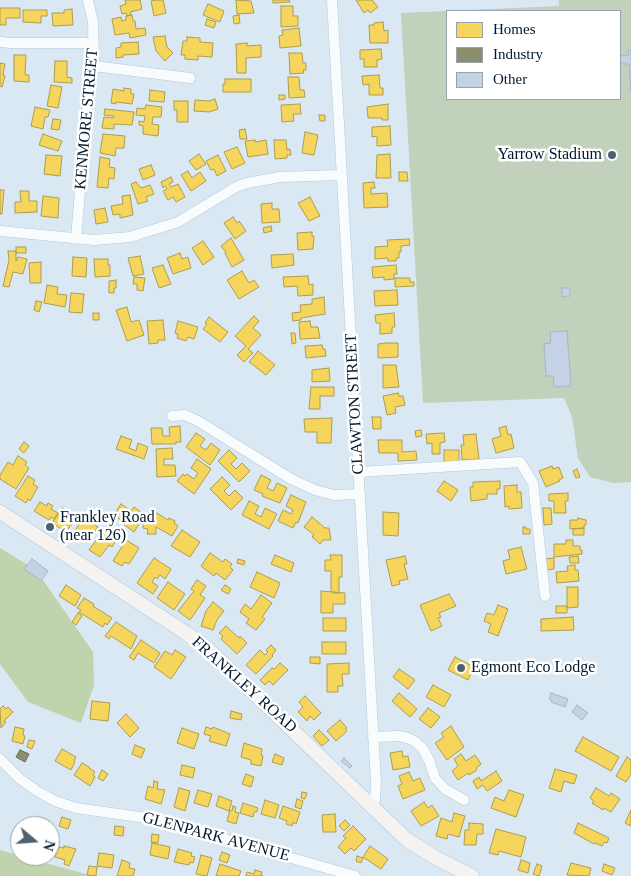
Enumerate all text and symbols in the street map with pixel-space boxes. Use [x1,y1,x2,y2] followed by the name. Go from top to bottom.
[446,10,621,100] legend
[493,21,536,37] text: Homes
[493,46,543,62] text: Industry
[71,48,103,190] street label: KENMORE STREET
[493,71,527,87] text: Other
[497,145,602,165] place label: Yarrow Stadium
[606,149,618,161] marker: Yarrow Stadium
[342,333,368,475] street label: CLAWTON STREET
[60,508,155,546] place label: Frankley Road (near 126)
[44,521,56,533] marker: Frankley Road (near 126)
[188,633,300,737] street label: FRANKLEY ROAD
[471,658,595,678] place label: Egmont Eco Lodge
[455,662,467,674] marker: Egmont Eco Lodge
[140,808,292,866] street label: GLENPARK AVENUE
[10,816,60,866] north arrow
[40,838,57,853] text: N

